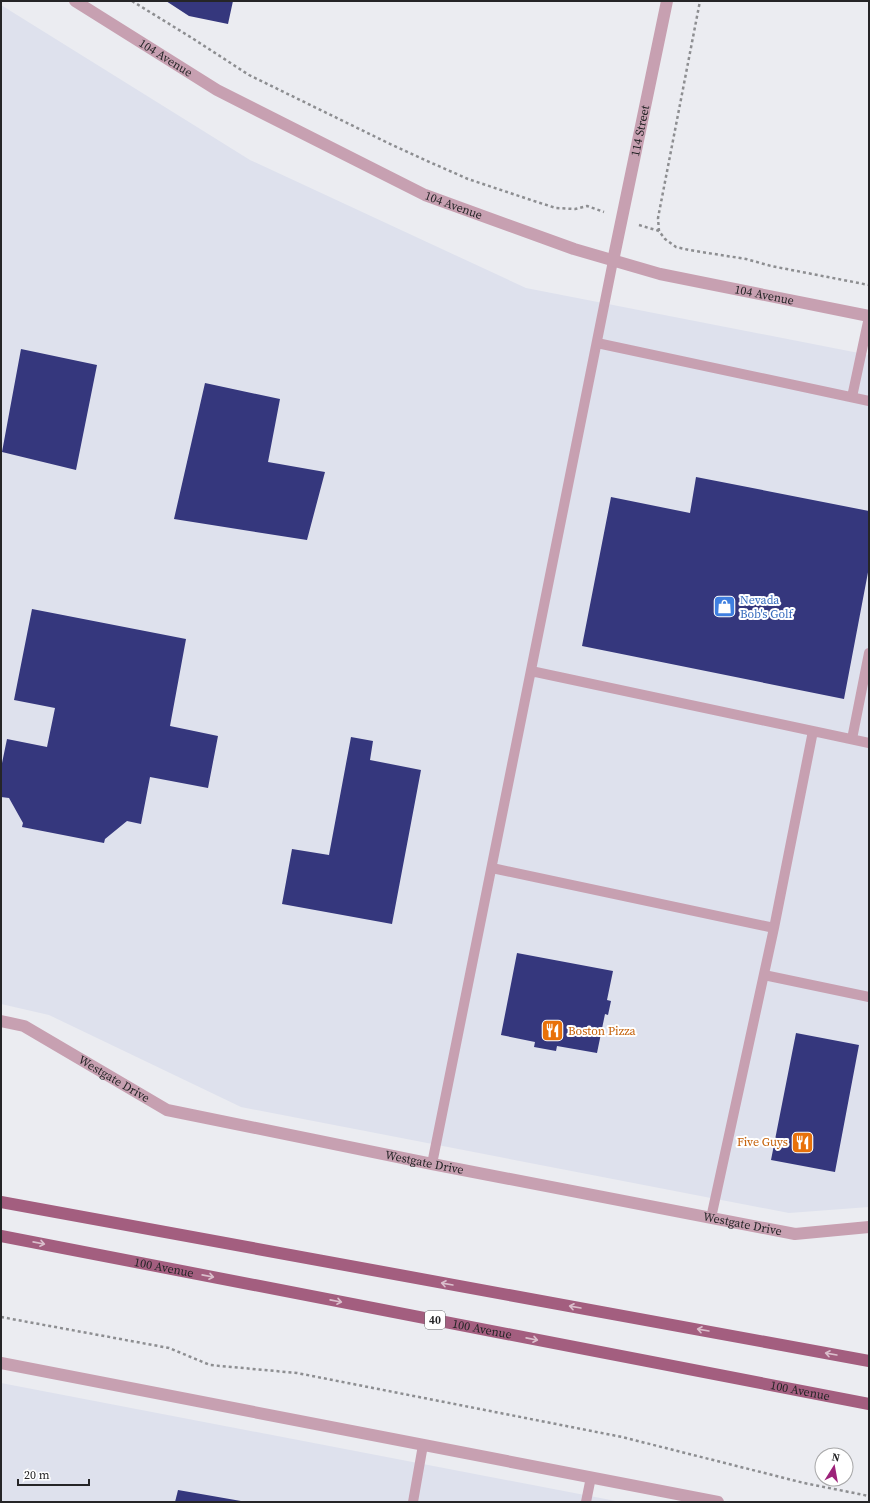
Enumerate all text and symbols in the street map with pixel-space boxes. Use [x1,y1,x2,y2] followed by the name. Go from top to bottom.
[136,35,195,81] street label: 104 Avenue
[627,104,653,158] street label: 114 Street
[423,188,485,223] street label: 104 Avenue
[733,281,795,309] street label: 104 Avenue
[740,592,795,622] place label: Nevada Bob's Golf
[712,594,738,620] shop icon: Nevada Bob's Golf
[539,1018,565,1044] restaurant icon: Boston Pizza
[568,1023,637,1039] place label: Boston Pizza
[76,1052,153,1106] street label: Westgate Drive
[790,1129,816,1155] restaurant icon: Five Guys
[737,1134,788,1150] place label: Five Guys
[384,1147,465,1178] street label: Westgate Drive
[702,1208,783,1239] street label: Westgate Drive
[32,1240,45,1248] one-way arrow
[133,1254,195,1281] street label: 100 Avenue
[201,1272,214,1280] one-way arrow
[441,1279,454,1287] one-way arrow
[329,1297,342,1305] one-way arrow
[569,1303,582,1311] one-way arrow
[425,1311,445,1329] road number: 40
[451,1316,513,1343] street label: 100 Avenue
[697,1326,710,1334] one-way arrow
[525,1335,538,1343] one-way arrow
[825,1349,838,1357] one-way arrow
[769,1377,831,1404] street label: 100 Avenue
[814,1447,854,1487] north arrow
[830,1450,841,1466] text: N
[18,1461,89,1487] scale bar
[24,1467,50,1483] text: 20 m

